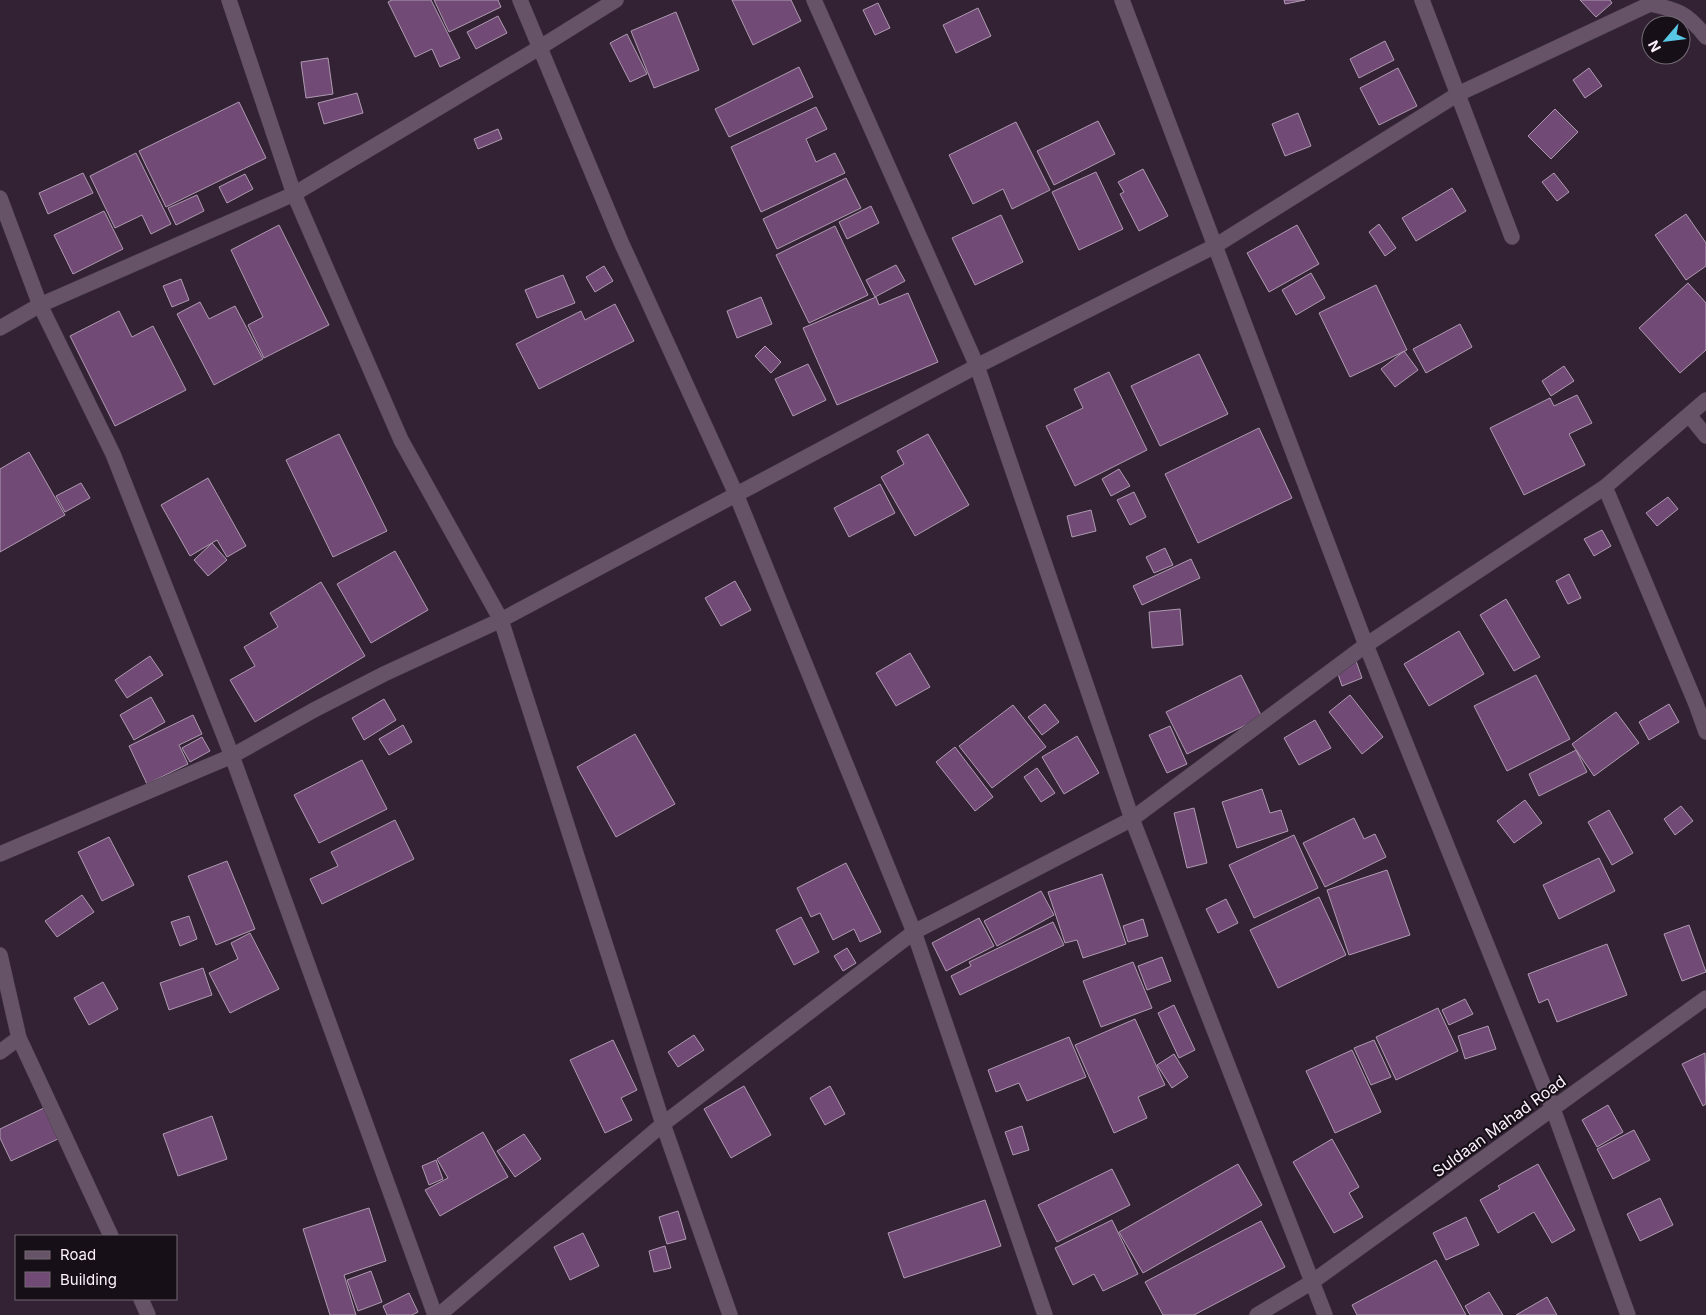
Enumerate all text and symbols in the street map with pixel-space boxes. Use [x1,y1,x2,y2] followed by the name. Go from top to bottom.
[1641,15,1691,65] north arrow
[1644,38,1664,55] text: N
[1428,1071,1570,1181] street label: Suldaan Mahad Road
[15,1235,178,1300] legend
[60,1245,96,1264] text: Road
[60,1270,117,1289] text: Building

